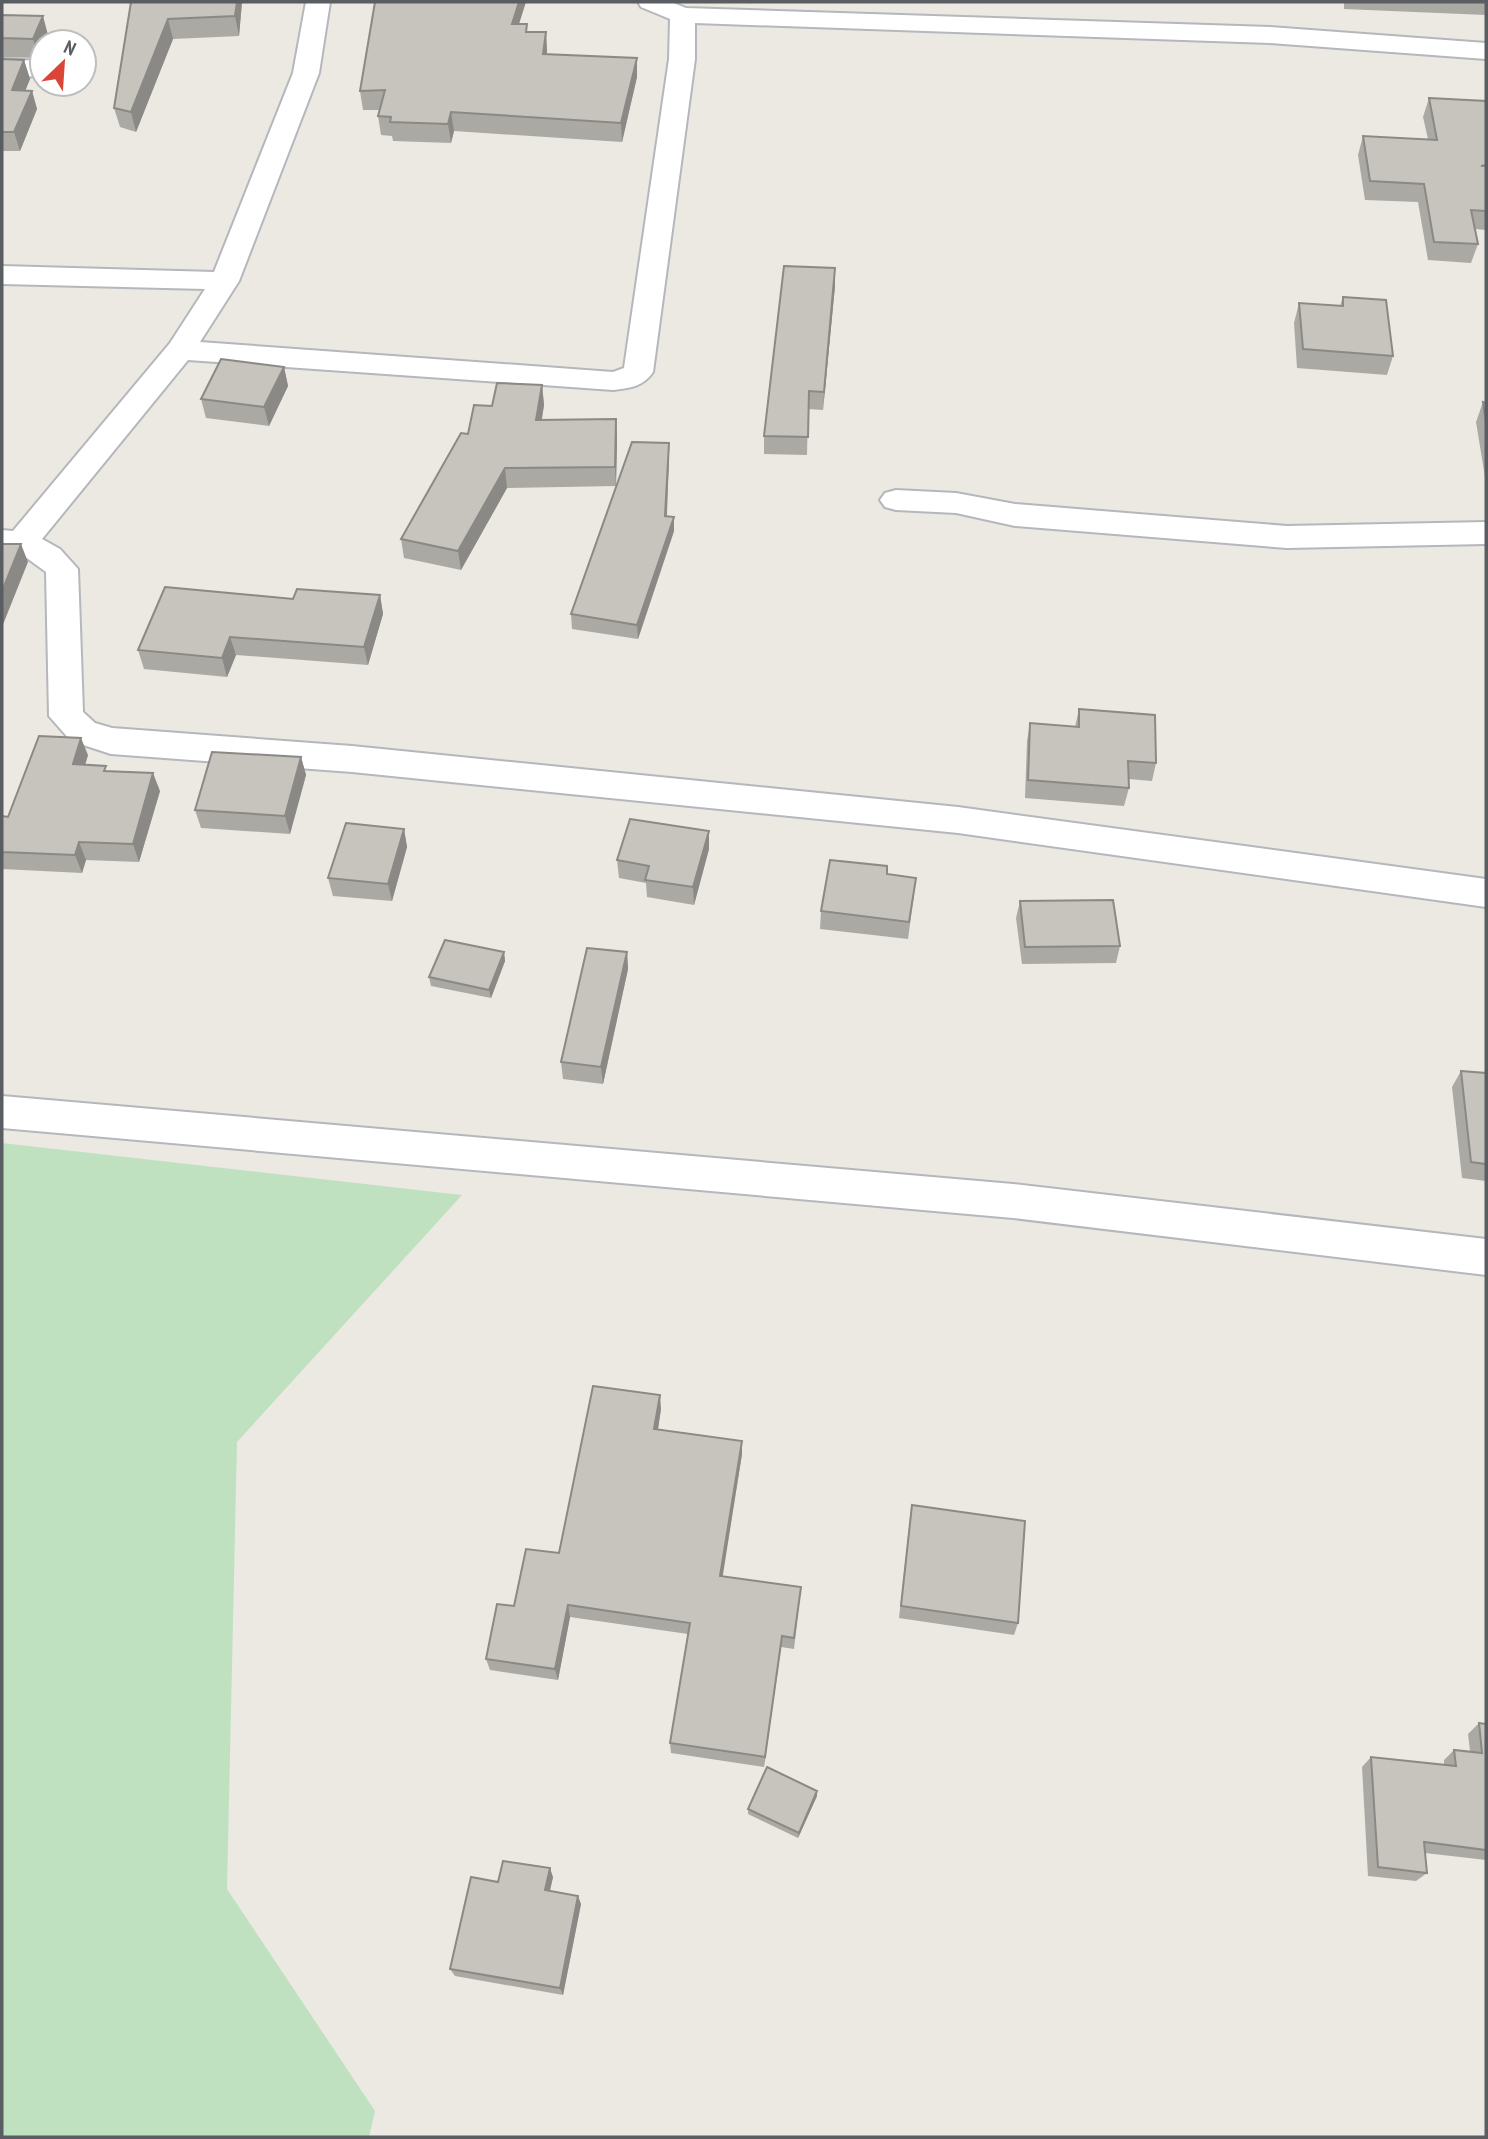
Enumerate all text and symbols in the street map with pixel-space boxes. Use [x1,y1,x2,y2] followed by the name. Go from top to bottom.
[28,28,98,98] north arrow
[60,35,80,61] text: N

